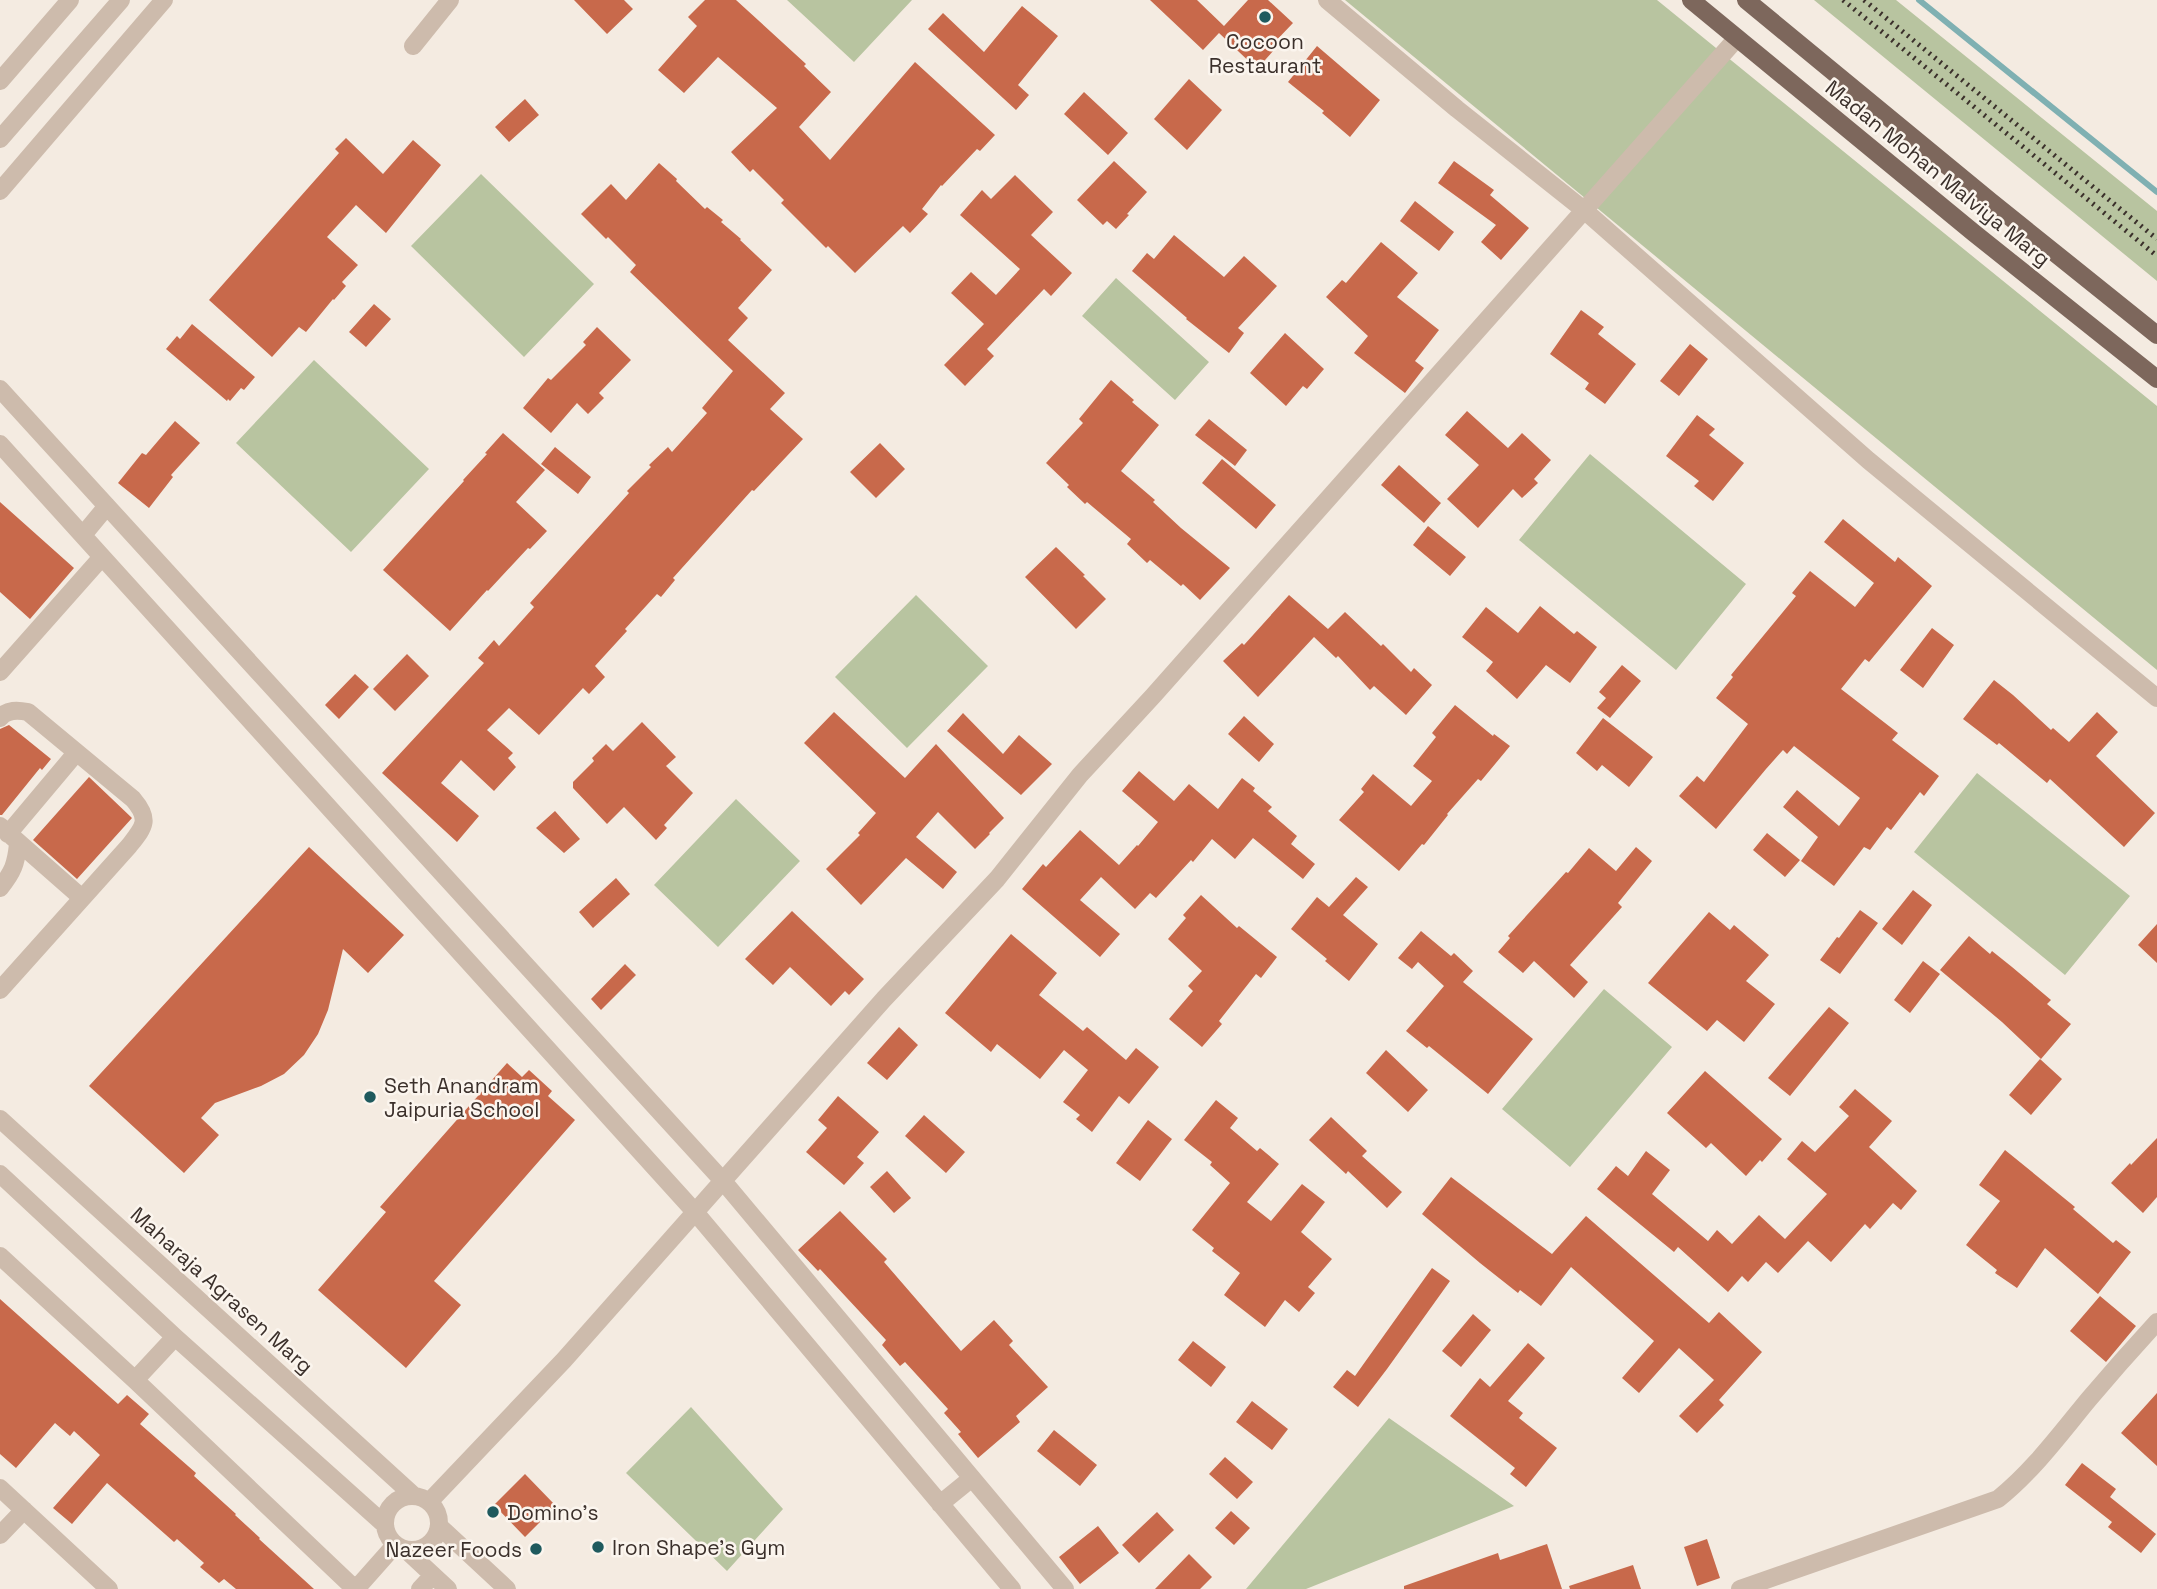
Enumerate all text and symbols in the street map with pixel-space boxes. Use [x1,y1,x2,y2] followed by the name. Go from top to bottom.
[1257,9,1273,25] marker: Cocoon Restaurant
[1209,28,1321,79] place label: Cocoon Restaurant
[1820,74,2056,272] street label: Madan Mohan Malviya Marg
[384,1072,539,1123] place label: Seth Anandram Jaipuria School
[362,1089,378,1105] marker: Seth Anandram Jaipuria School
[125,1201,319,1379] street label: Maharaja Agrasen Marg
[507,1499,599,1526] place label: Domino's
[485,1504,501,1520] marker: Domino's
[612,1534,785,1561] place label: Iron Shape's Gym
[386,1536,522,1563] place label: Nazeer Foods
[590,1539,606,1555] marker: Iron Shape's Gym
[528,1541,544,1557] marker: Nazeer Foods

